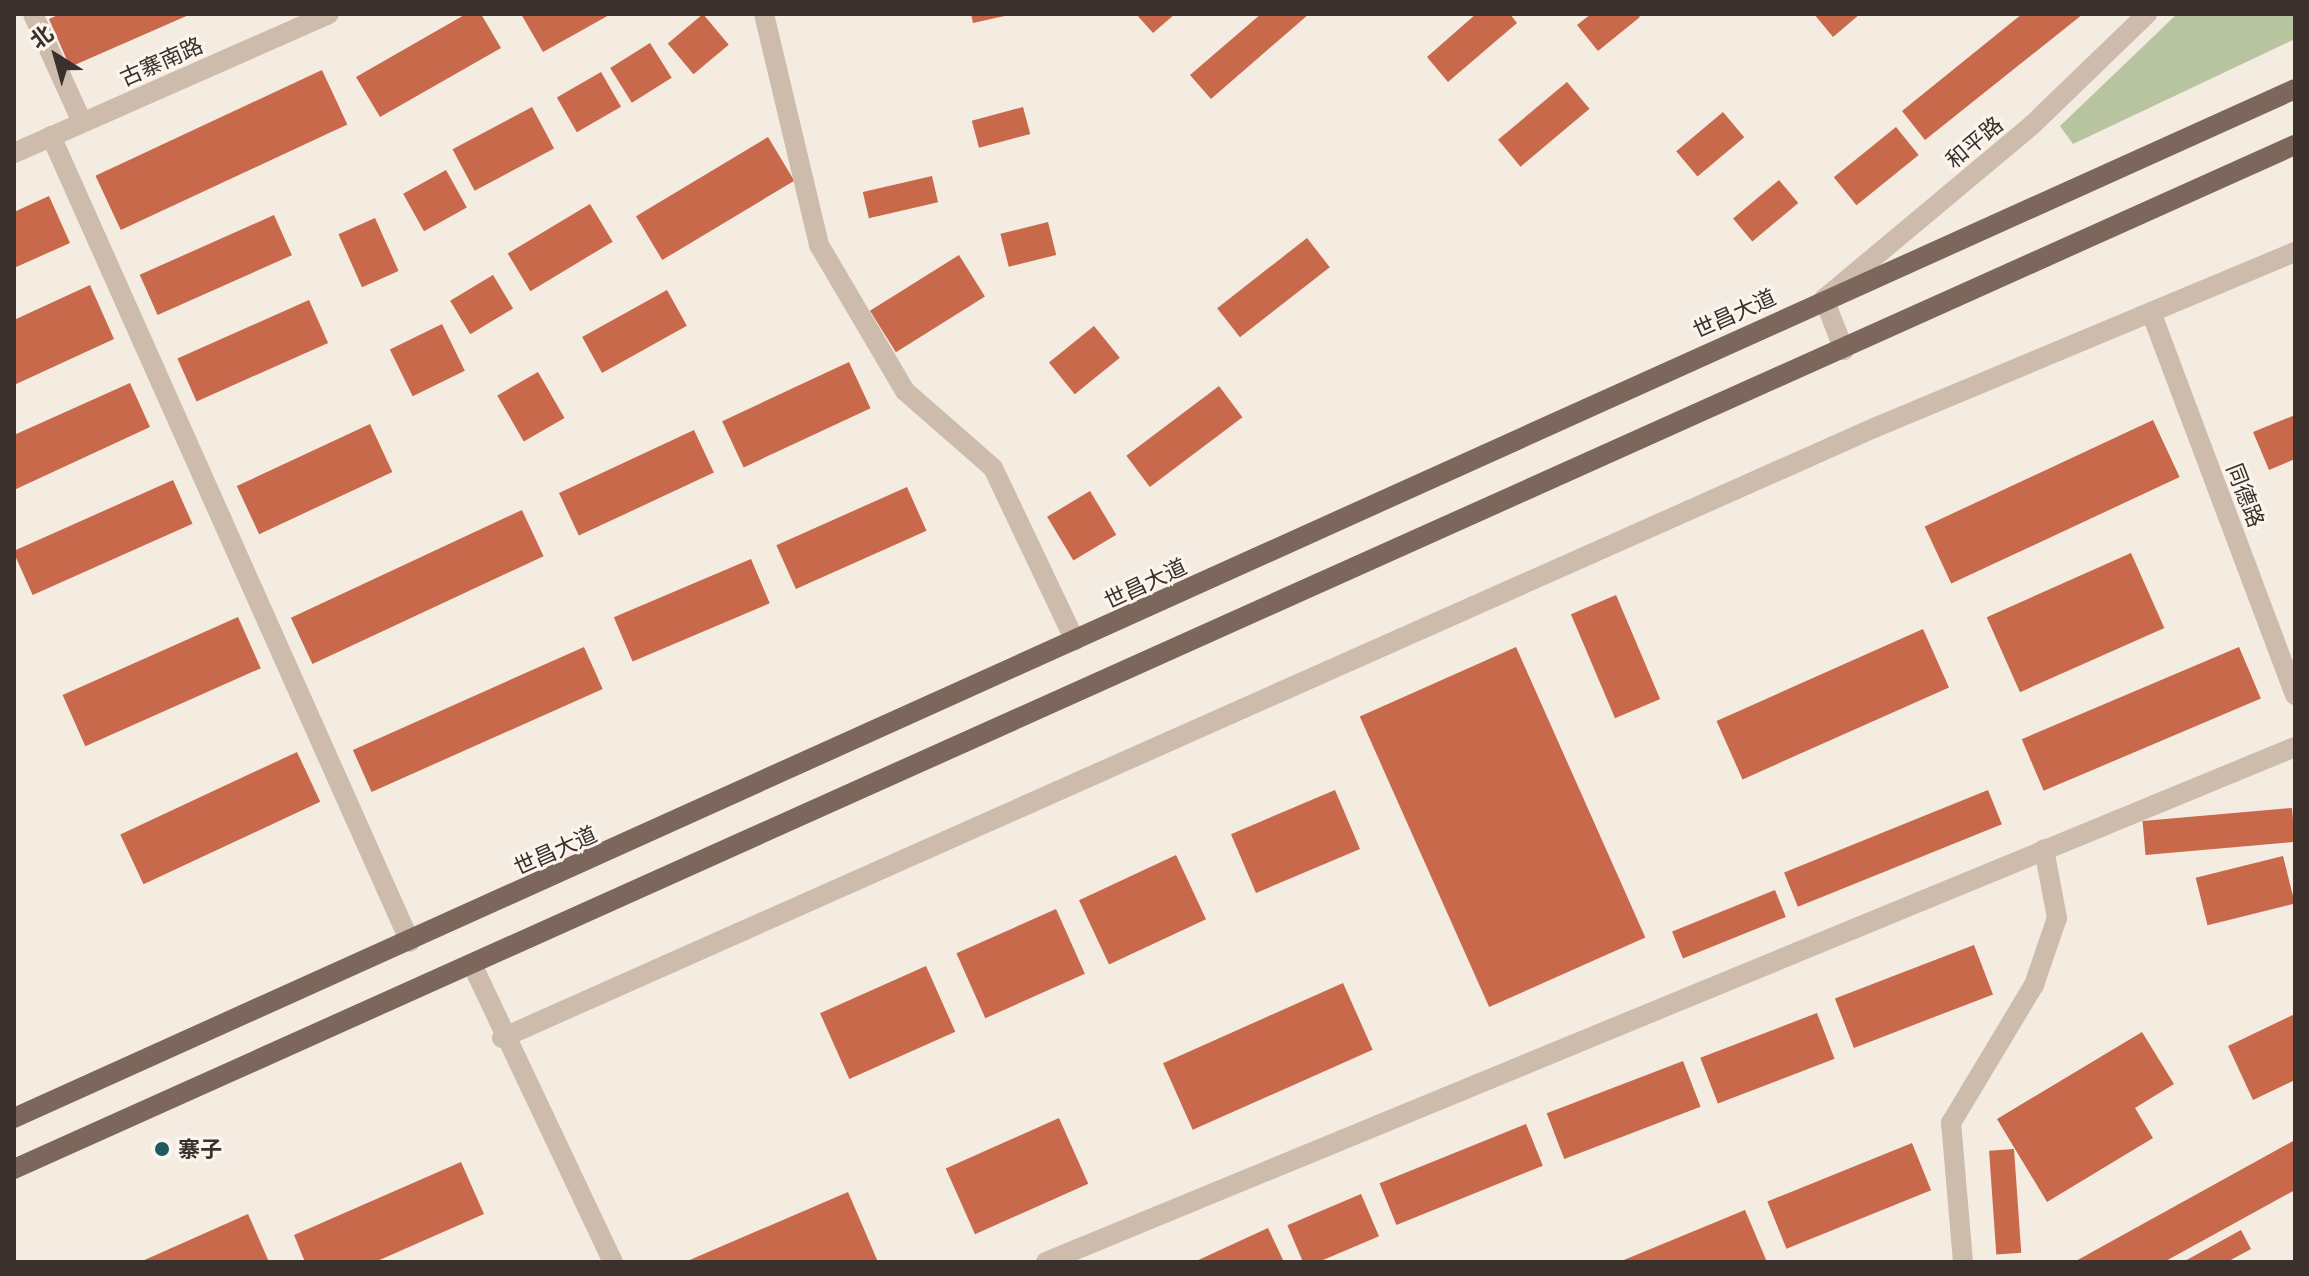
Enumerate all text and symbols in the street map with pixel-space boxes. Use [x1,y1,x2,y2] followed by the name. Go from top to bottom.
[16,16,96,96] north arrow
[24,18,59,55] text: 北
[115,31,207,91] street label: 古寨南路
[1940,111,2008,173] street label: 和平路
[1688,283,1780,343] street label: 世昌大道
[2222,459,2270,531] street label: 同德路
[1100,552,1190,614] street label: 世昌大道
[509,820,601,880] street label: 世昌大道
[178,1136,222,1162] place label: 寨子
[153,1140,171,1158] marker: 寨子

